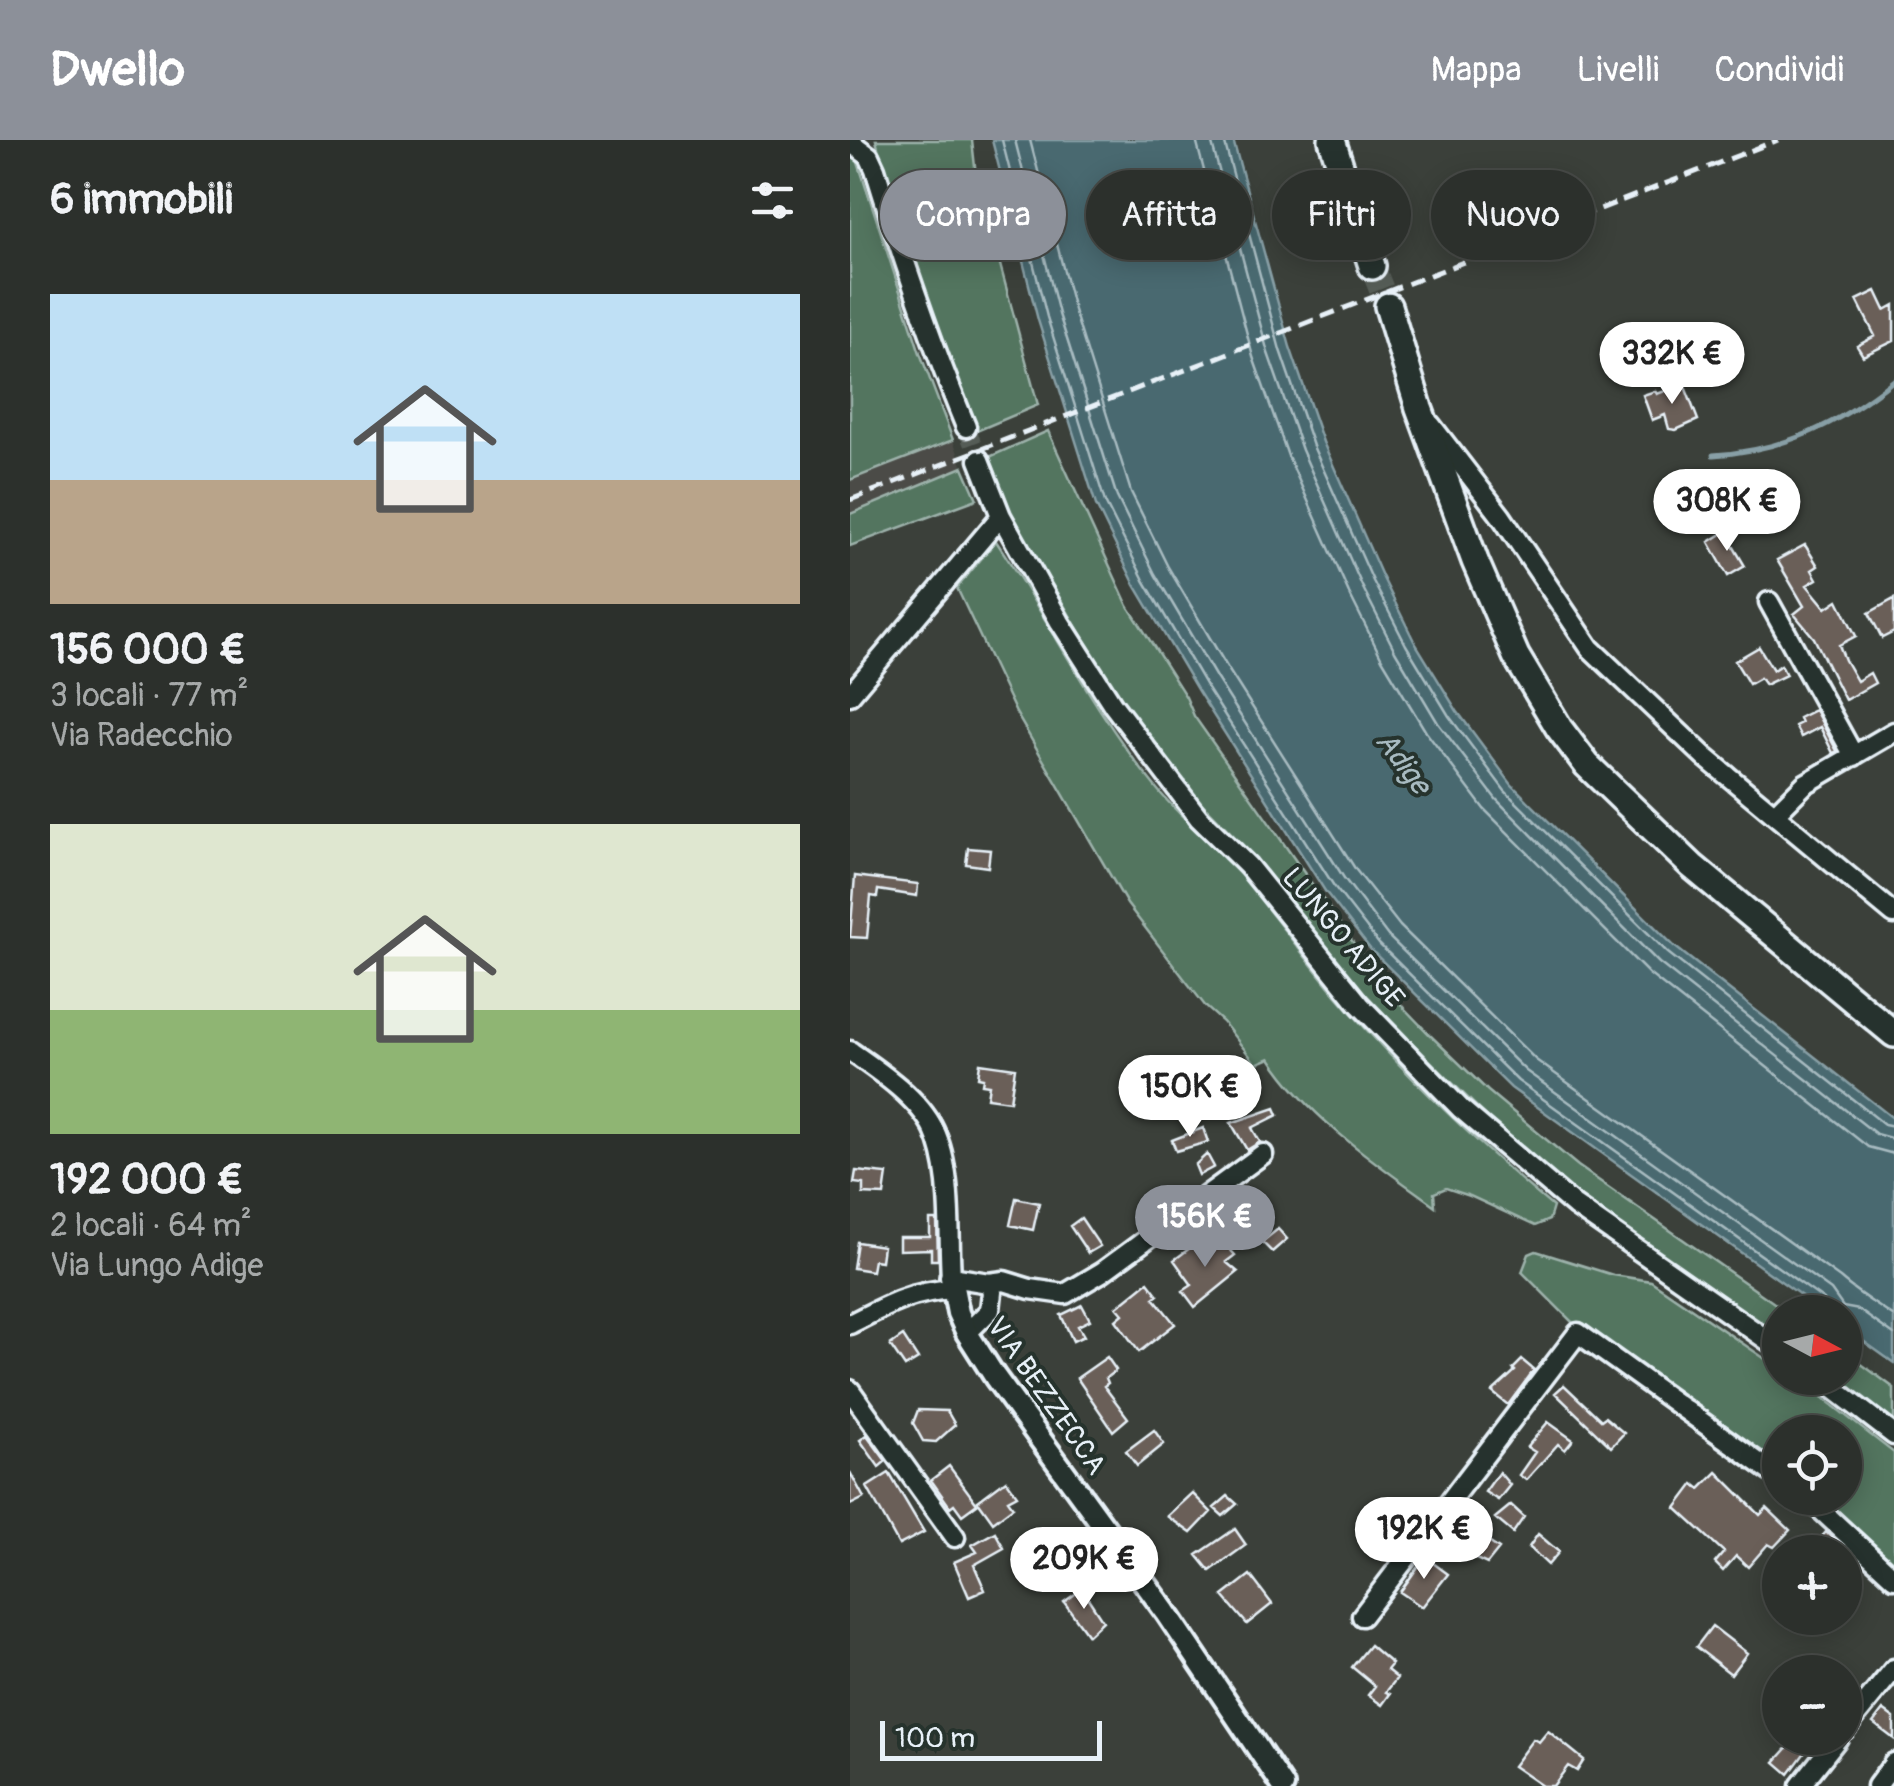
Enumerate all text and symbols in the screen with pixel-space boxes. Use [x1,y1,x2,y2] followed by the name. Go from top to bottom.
[50,40,185,100] text: Dwello
[1431,48,1521,92] text: Mappa
[1576,48,1659,92] text: Livelli
[1714,48,1844,92] text: Condividi
[880,170,1066,260] chip: Compra
[1086,170,1252,260] chip: Affitta
[1272,170,1411,260] chip: Filtri
[1431,170,1595,260] chip: Nuovo
[745,173,800,228] icon: filters
[50,174,233,226] text: 6 immobili
[1591,322,1753,407] pin: 332K €
[1622,334,1722,374] text: 332K €
[335,359,515,539] icon: home
[1646,469,1808,554] pin: 308K €
[1675,481,1779,521] text: 308K €
[50,624,246,676] text: 156 000 €
[50,676,248,716] text: 3 locali · 77 m²
[50,716,233,756] text: Via Radecchio
[1367,724,1441,804] water label: Adige
[1274,861,1412,1015] street label: LUNGO ADIGE
[335,889,515,1069] icon: home
[1109,1055,1271,1140] pin: 150K €
[1140,1067,1240,1107] text: 150K €
[50,1154,244,1206] text: 192 000 €
[1124,1185,1286,1270] pin: 156K €
[1157,1197,1253,1237] text: 156K €
[50,1206,252,1246] text: 2 locali · 64 m²
[50,1246,263,1286] text: Via Lungo Adige
[1762,1295,1862,1395] north arrow
[1762,1295,1862,1755] map controls
[979,1310,1113,1482] street label: VIA BEZZECCA
[1762,1415,1862,1515] button: locate
[1343,1497,1505,1582] pin: 192K €
[1377,1509,1471,1549] text: 192K €
[1003,1527,1165,1612] pin: 209K €
[1762,1535,1862,1635] button: +
[1032,1539,1136,1579] text: 209K €
[1762,1655,1862,1755] button: −
[880,1716,1102,1760] scale bar
[895,1721,975,1756] text: 100 m

